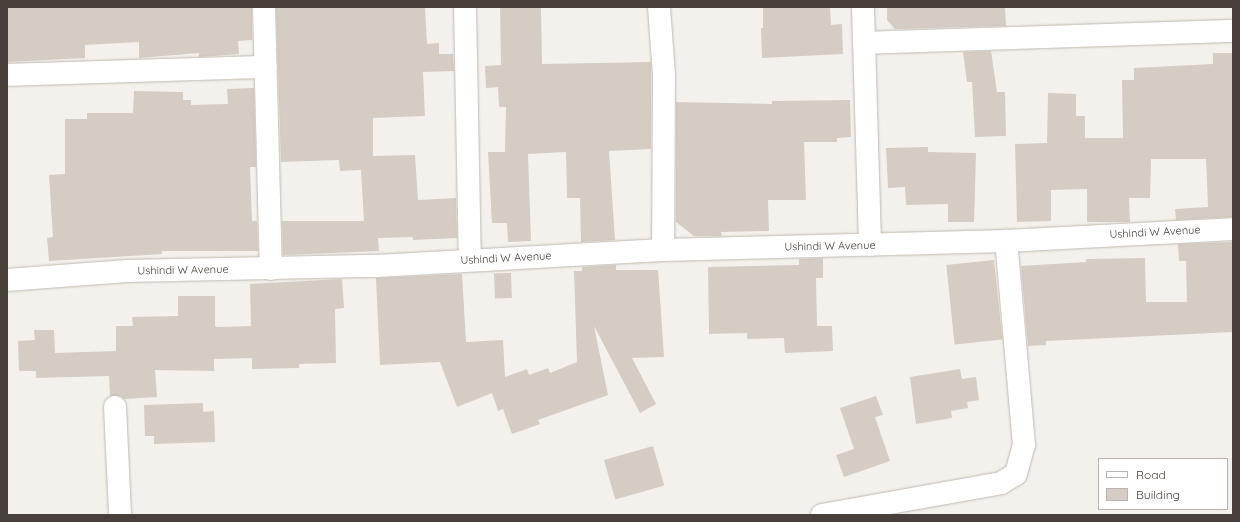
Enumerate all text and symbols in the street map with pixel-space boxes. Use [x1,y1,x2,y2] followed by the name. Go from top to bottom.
[1109,223,1201,241] street label: Ushindi W Avenue
[784,239,876,253] street label: Ushindi W Avenue
[460,249,552,267] street label: Ushindi W Avenue
[137,263,229,277] street label: Ushindi W Avenue
[1098,458,1228,510] legend
[1136,467,1166,482] text: Road
[1136,487,1180,502] text: Building

